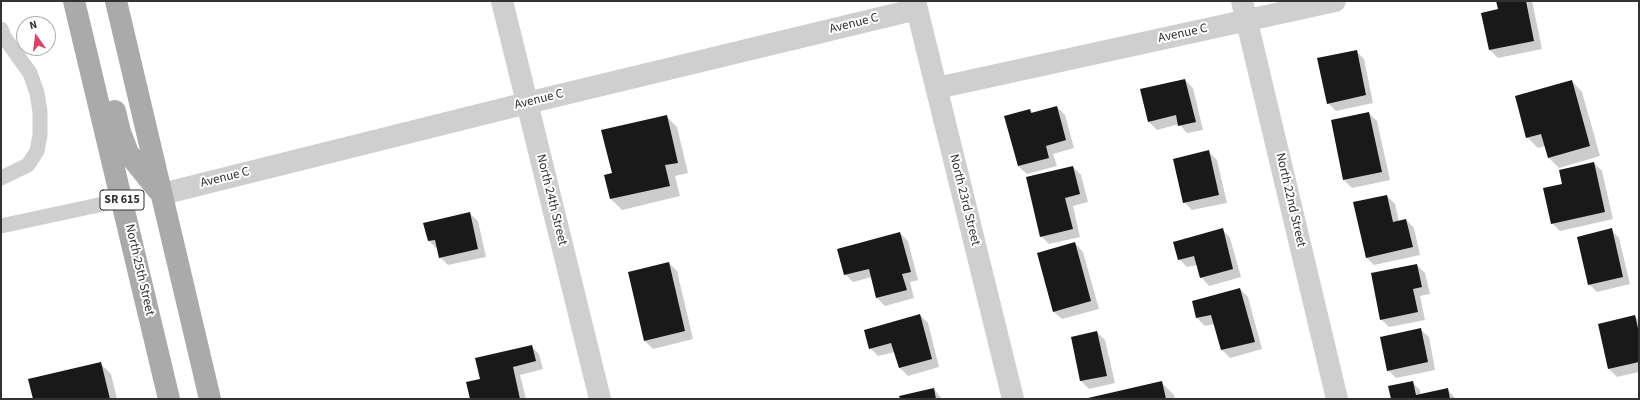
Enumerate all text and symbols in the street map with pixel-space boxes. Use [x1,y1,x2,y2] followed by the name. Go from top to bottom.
[828,10,880,38] street label: Avenue C
[16,16,56,56] north arrow
[28,17,39,33] text: N
[1157,21,1209,47] street label: Avenue C
[513,86,565,114] street label: Avenue C
[1272,151,1308,249] street label: North 22nd Street
[532,153,570,247] street label: North 24th Street
[945,153,983,247] street label: North 23rd Street
[199,164,251,192] street label: Avenue C
[100,190,144,210] road number: SR 615
[121,223,157,317] street label: North 25th Street

